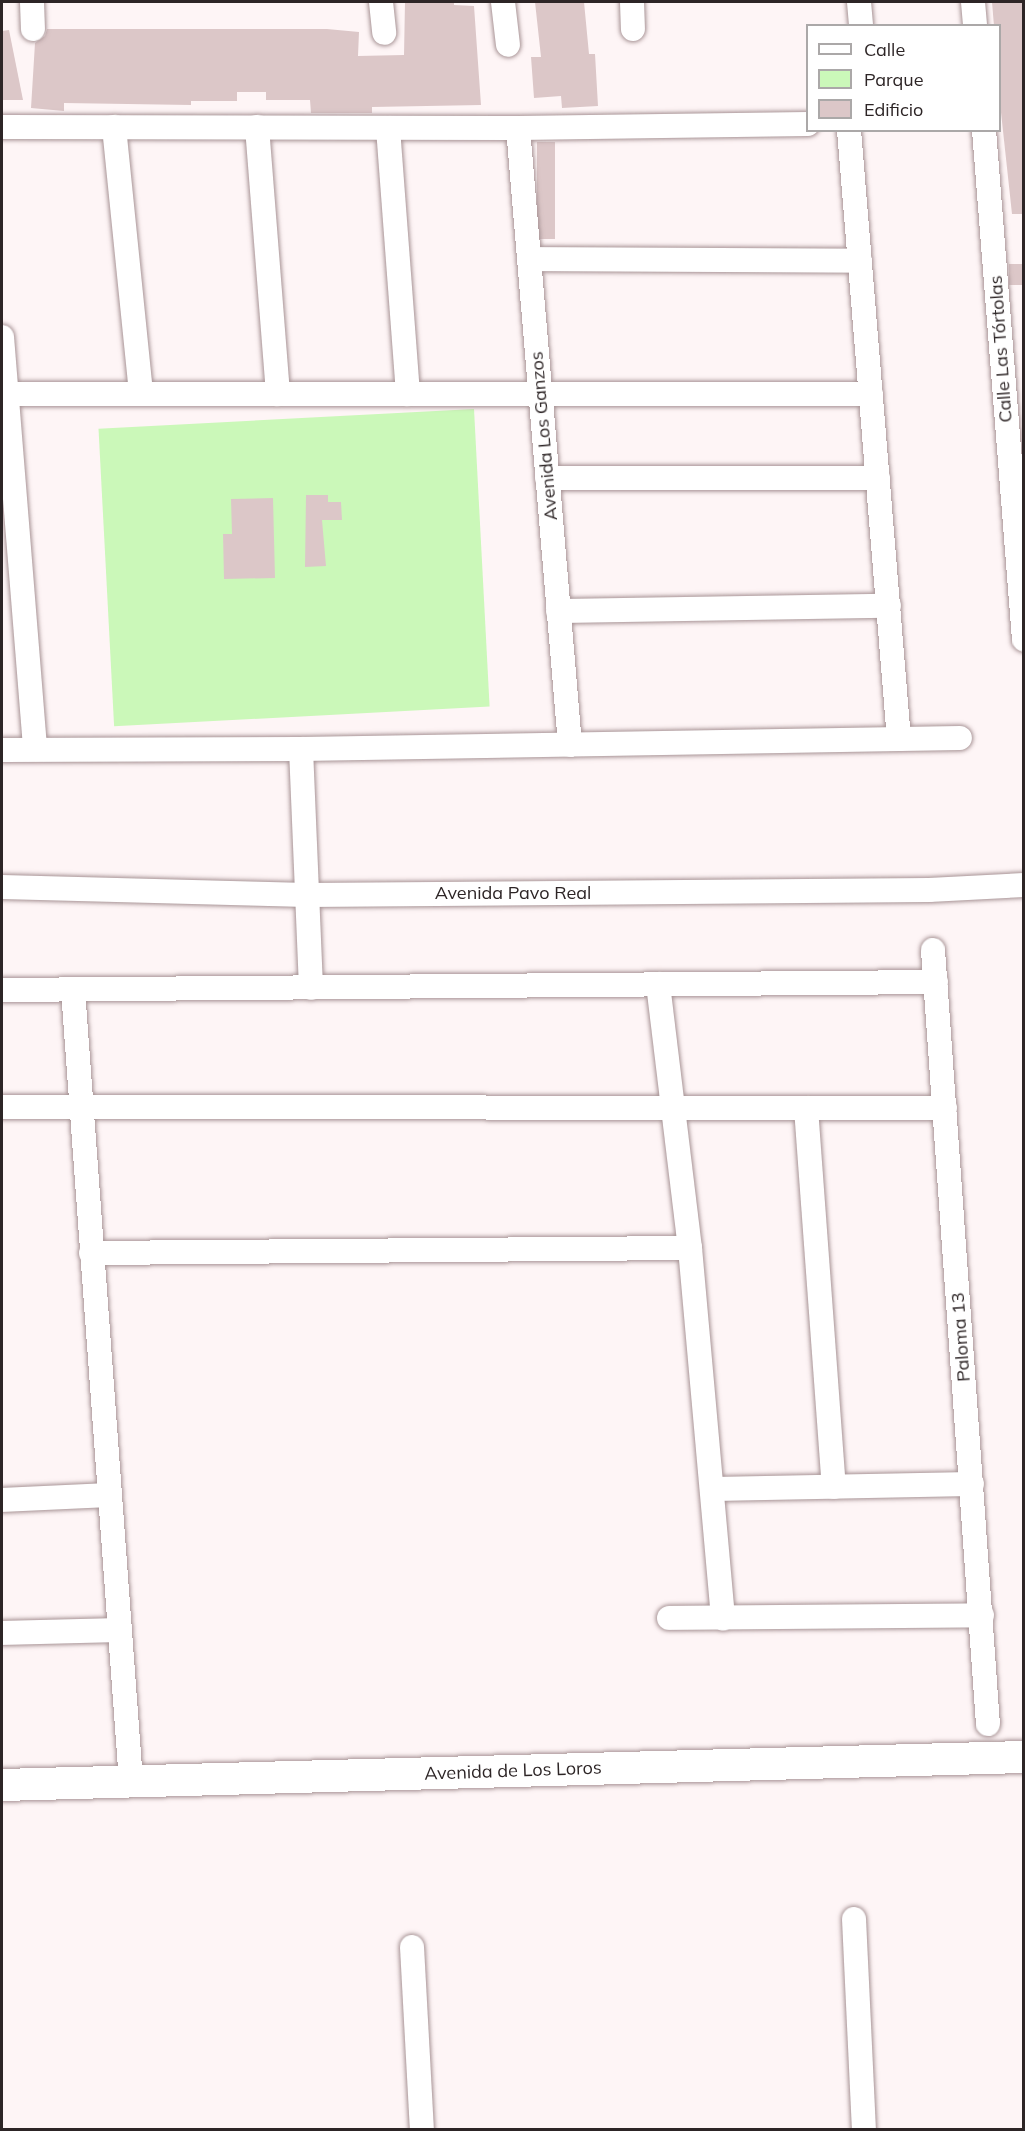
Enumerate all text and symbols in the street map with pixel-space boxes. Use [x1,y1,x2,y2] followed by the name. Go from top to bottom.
[806,24,1001,132] legend
[864,38,905,61] text: Calle
[864,68,923,91] text: Parque
[864,98,923,121] text: Edificio
[985,275,1017,423] street label: Calle Las Tórtolas
[526,351,562,521] street label: Avenida Los Ganzos
[435,882,591,904] street label: Avenida Pavo Real
[947,1292,975,1382] street label: Paloma 13
[424,1757,602,1785] street label: Avenida de Los Loros

